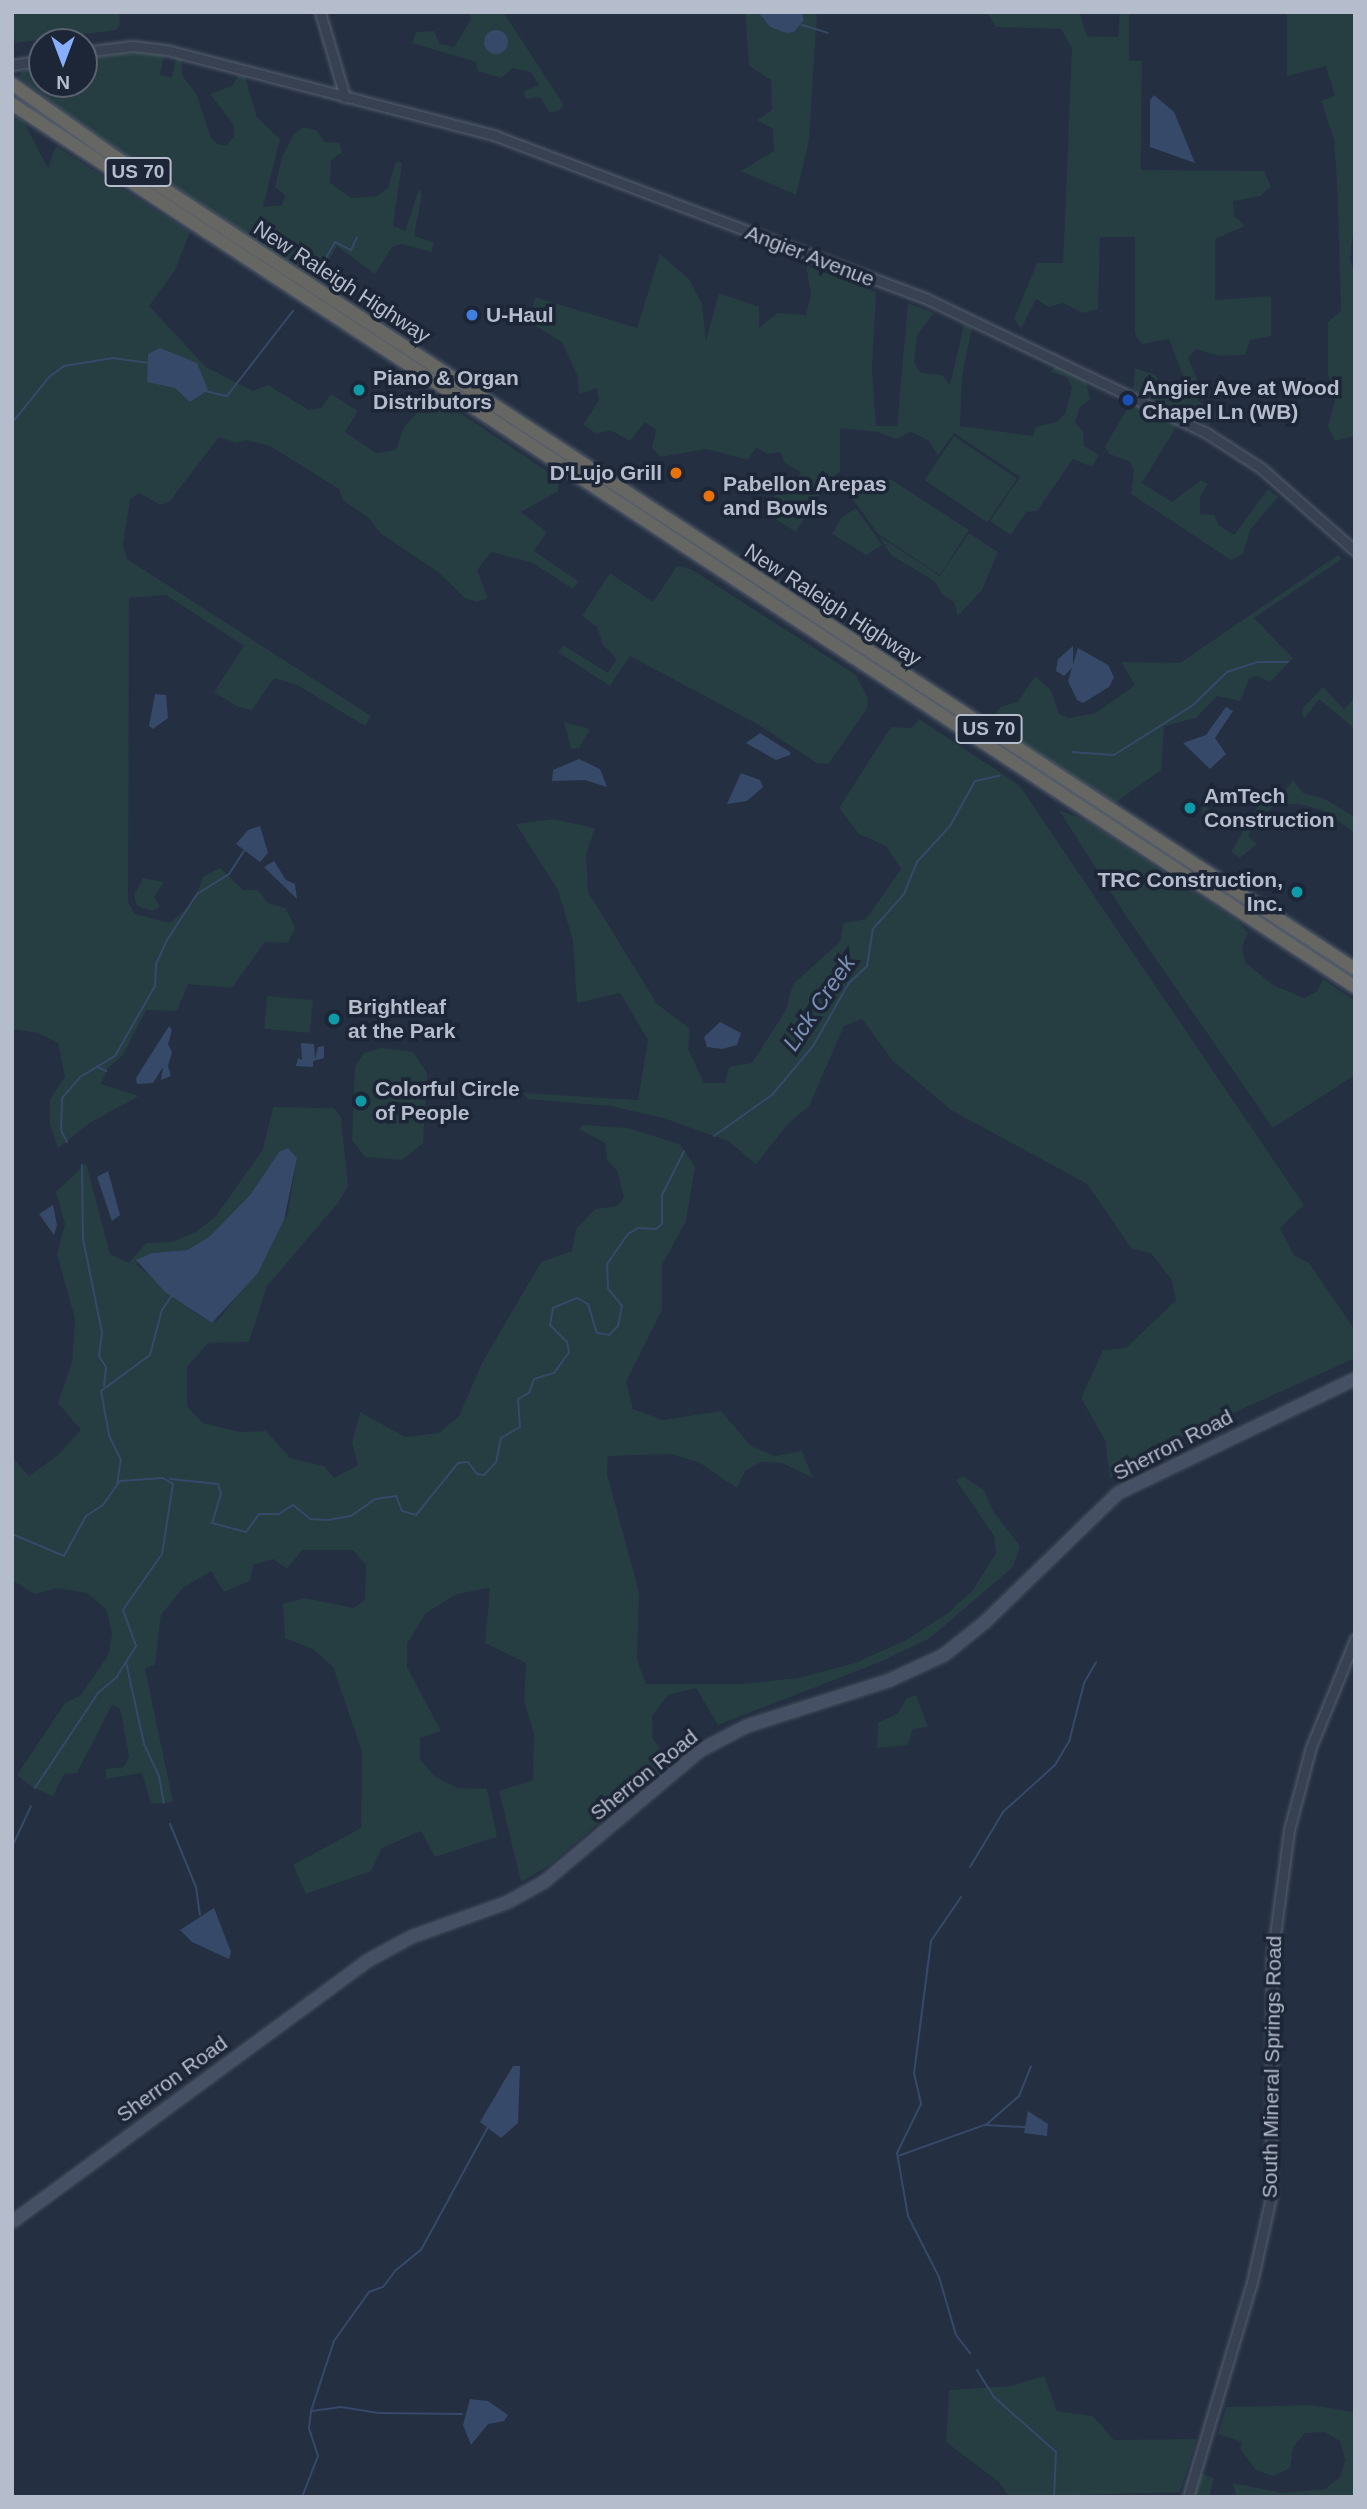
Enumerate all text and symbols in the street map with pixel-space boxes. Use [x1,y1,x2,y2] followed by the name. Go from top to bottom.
[28,28,98,98] north arrow
[56,72,70,93] text: N
[103,156,173,188] road number: US 70
[249,215,435,349] street label: New Raleigh Highway
[741,220,879,292] street label: Angier Avenue
[486,302,554,328] place label: U-Haul
[464,307,480,323] marker: U-Haul
[373,365,519,415] place label: Piano & Organ Distributors
[1142,375,1340,425] place label: Angier Ave at Wood Chapel Ln (WB)
[351,382,367,398] marker: Piano & Organ Distributors
[1120,392,1136,408] marker: Angier Ave at Wood Chapel Ln (WB)
[550,460,662,486] place label: D'Lujo Grill
[668,465,684,481] marker: D'Lujo Grill
[723,471,888,521] place label: Pabellon Arepas and Bowls
[701,488,717,504] marker: Pabellon Arepas and Bowls
[740,538,926,672] street label: New Raleigh Highway
[954,714,1024,744] road number: US 70
[1204,783,1335,833] place label: AmTech Construction
[1182,800,1198,816] marker: AmTech Construction
[1098,867,1283,917] place label: TRC Construction, Inc.
[1289,884,1305,900] marker: TRC Construction, Inc.
[777,950,861,1056] water label: Lick Creek
[348,994,455,1044] place label: Brightleaf at the Park
[326,1011,342,1027] marker: Brightleaf at the Park
[375,1076,520,1126] place label: Colorful Circle of People
[353,1093,369,1109] marker: Colorful Circle of People
[1109,1404,1237,1486] street label: Sherron Road
[585,1724,703,1826] street label: Sherron Road
[1257,1935,1287,2199] street label: South Mineral Springs Road
[112,2030,232,2128] street label: Sherron Road

